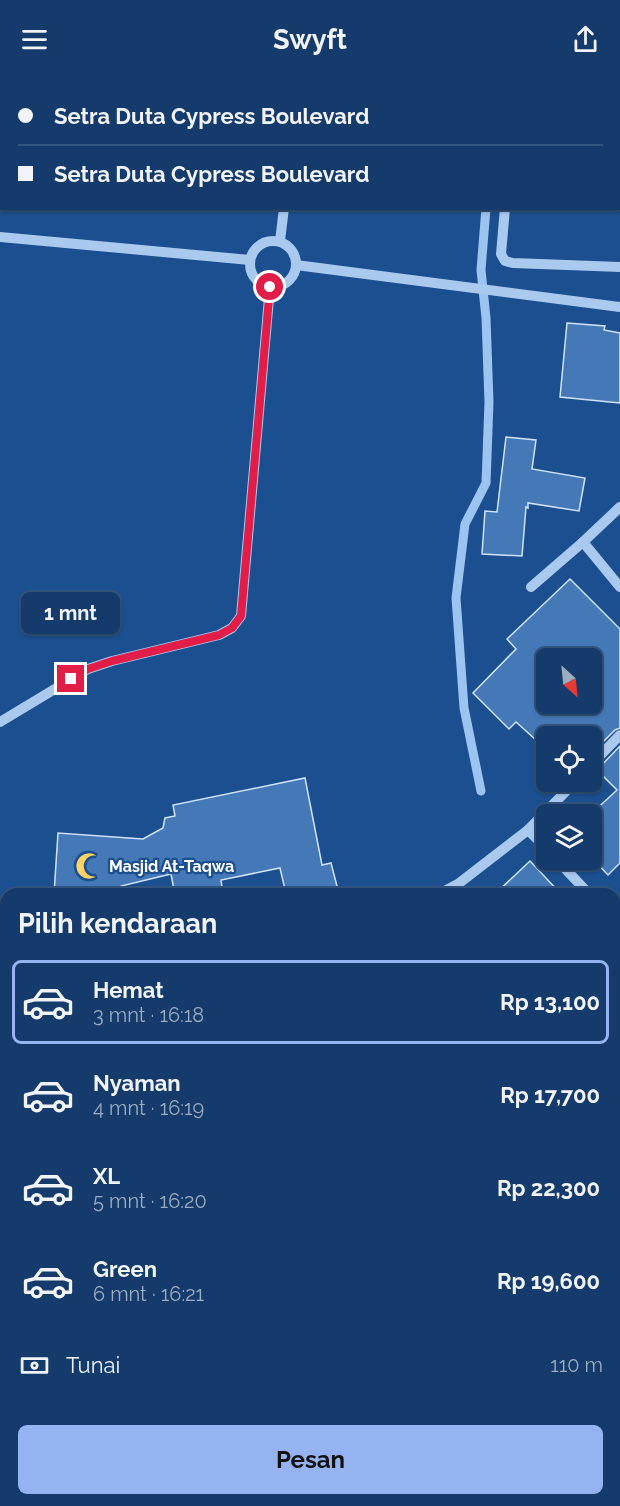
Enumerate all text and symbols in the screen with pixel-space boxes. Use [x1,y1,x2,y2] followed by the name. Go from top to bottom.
[18,23,51,56] icon: menu
[569,23,602,56] icon: share
[273,24,347,55] text: Swyft
[54,103,369,129] text: Setra Duta Cypress Boulevard
[54,161,369,187] text: Setra Duta Cypress Boulevard
[256,273,283,300] route start
[22,592,121,634] callout: 1 mnt
[44,601,97,625] text: 1 mnt
[536,648,602,714] north arrow
[536,648,602,870] map controls
[57,665,84,692] route end
[536,726,602,792] button: locate
[536,804,602,870] button: layers
[74,851,104,881] mosque icon: Masjid At-Taqwa
[109,857,234,876] place label: Masjid At-Taqwa
[18,908,217,939] text: Pilih kendaraan
[21,975,75,1029] icon: car
[93,977,164,1003] text: Hemat
[500,989,600,1015] text: Rp 13,100
[93,1003,204,1027] text: 3 mnt · 16:18
[21,1068,75,1122] icon: car
[93,1070,181,1096] text: Nyaman
[500,1082,600,1108] text: Rp 17,700
[93,1096,204,1120] text: 4 mnt · 16:19
[21,1161,75,1215] icon: car
[93,1163,120,1189] text: XL
[497,1175,600,1201] text: Rp 22,300
[93,1189,207,1213] text: 5 mnt · 16:20
[21,1254,75,1308] icon: car
[93,1256,157,1282] text: Green
[497,1268,600,1294] text: Rp 19,600
[93,1282,204,1306] text: 6 mnt · 16:21
[18,1349,51,1382] icon: cash
[66,1352,120,1378] text: Tunai
[550,1353,603,1377] text: 110 m
[18,1425,603,1494] button: Pesan

